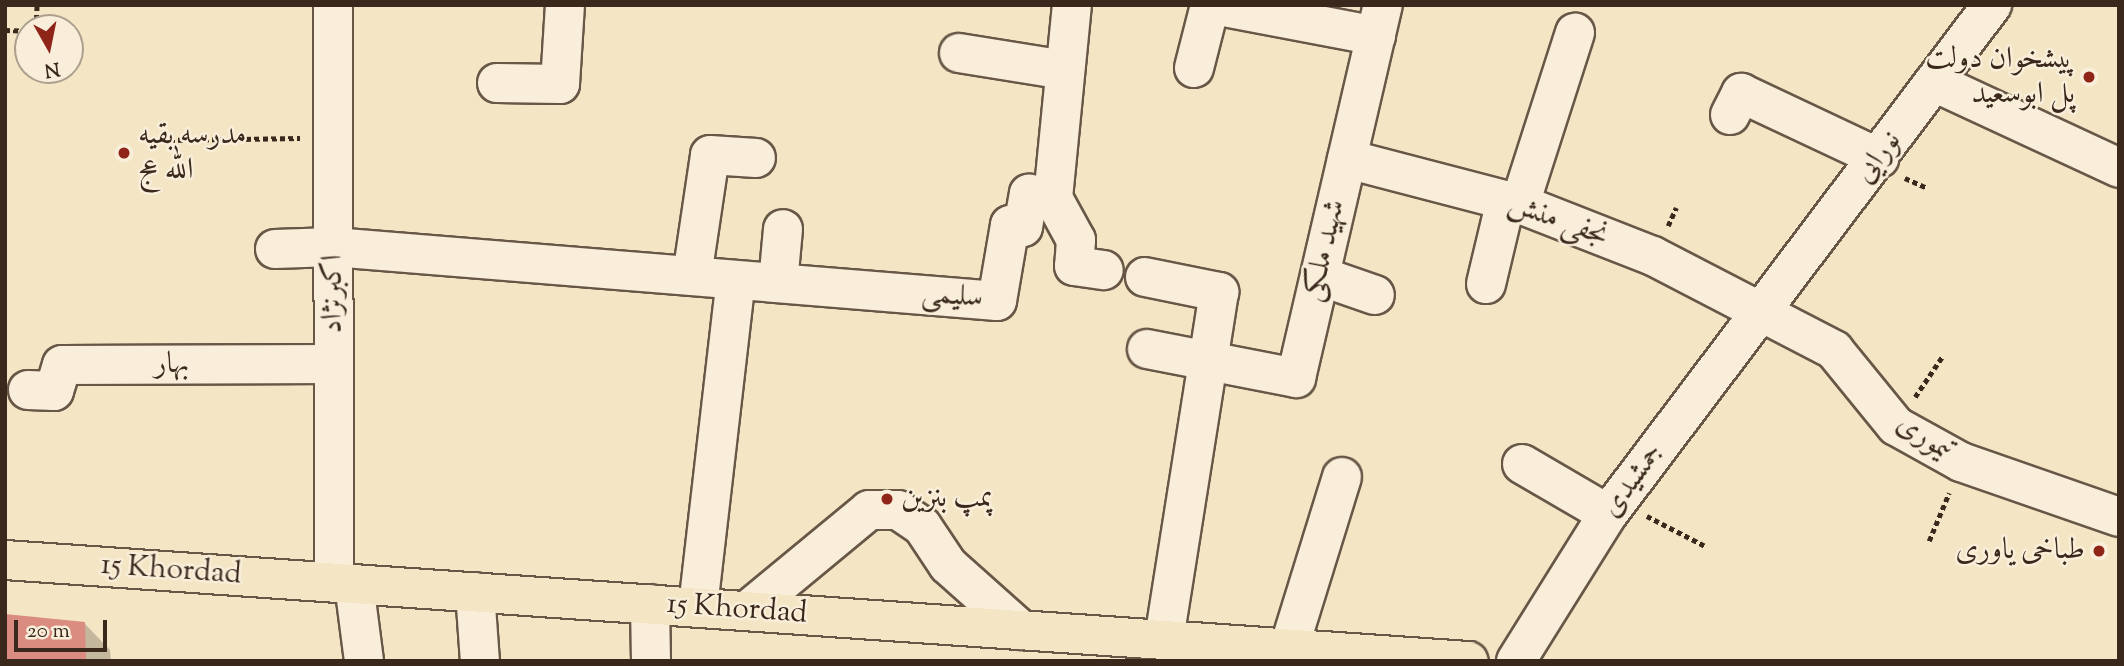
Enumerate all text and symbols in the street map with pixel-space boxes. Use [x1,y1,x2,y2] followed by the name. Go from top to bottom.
[14,14,84,84] north arrow
[1925,42,2075,112] place label: پیشخوان دولت پل ابوسعید
[42,54,62,83] text: N
[2081,69,2097,85] marker: پیشخوان دولت پل ابوسعید
[138,118,246,188] place label: مدرسه بقیه‌ الله عج
[1848,125,1910,191] street label: نورایی
[116,145,132,161] marker: مدرسه بقیه‌ الله عج
[1503,186,1613,256] street label: نجفی منش
[1296,196,1354,306] street label: شهید ملکی
[316,254,352,334] street label: اکبرنژاد
[920,277,984,317] street label: سلیمی
[155,347,189,383] street label: بهار
[1889,406,1959,470] street label: تیموری
[1594,437,1672,525] street label: جمشیدی
[901,481,993,517] place label: پمپ بنزین
[879,491,895,507] marker: پمپ بنزین
[1955,533,2085,569] place label: طباخی یاوری
[2091,543,2107,559] marker: طباخی یاوری
[99,548,243,594] street label: 15 Khordad
[665,587,809,633] street label: 15 Khordad
[18,606,110,650] scale bar
[27,617,70,647] text: 20 m

